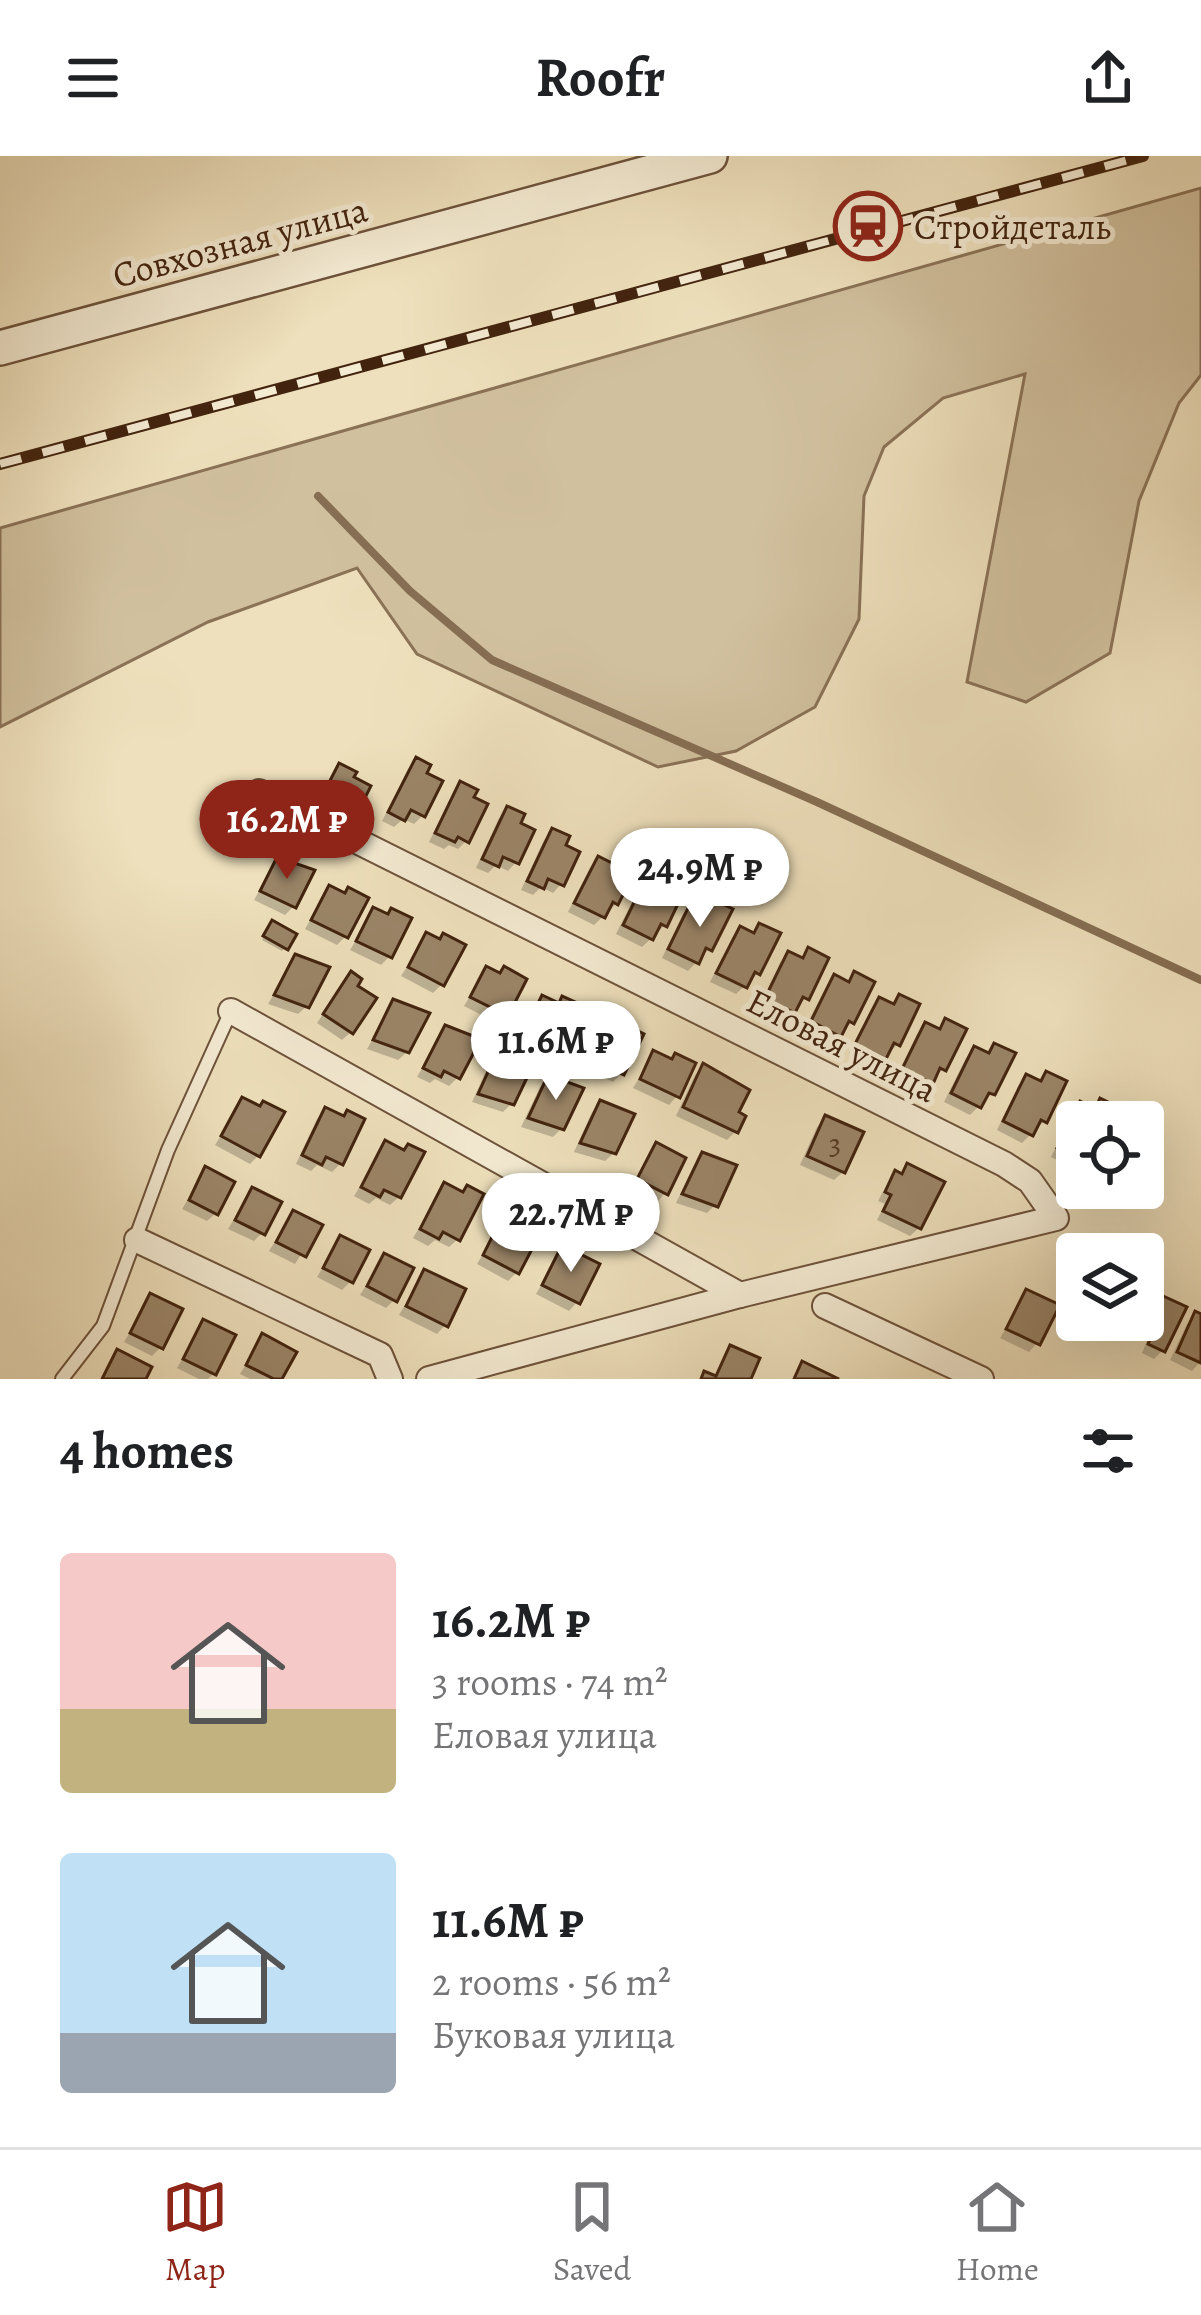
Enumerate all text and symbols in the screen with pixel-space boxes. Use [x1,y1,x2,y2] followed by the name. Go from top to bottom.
[536,41,665,115] text: Roofr
[60,45,126,111] icon: menu
[1075,45,1141,111] icon: share
[107,184,373,300] street label: Совхозная улица
[833,191,903,261] station icon: Стройдеталь
[914,202,1111,251] place label: Стройдеталь
[176,780,398,882] pin: 16.2M ₽
[226,792,348,845] text: 16.2M ₽
[589,828,811,930] pin: 24.9M ₽
[637,840,763,893] text: 24.9M ₽
[738,976,946,1114] street label: Еловая улица
[445,1001,667,1103] pin: 11.6M ₽
[498,1013,614,1066] text: 11.6M ₽
[1056,1101,1164,1341] map controls
[1056,1101,1164,1209] button: locate
[829,1124,841,1164] house number: 3
[460,1173,682,1275] pin: 22.7M ₽
[509,1185,633,1238] text: 22.7M ₽
[1056,1233,1164,1341] button: layers
[60,1416,234,1486] text: 4 homes
[1075,1418,1141,1484] icon: filters
[432,1585,590,1655] text: 16.2M ₽
[156,1601,300,1745] icon: home
[432,1655,668,1708] text: 3 rooms · 74 m²
[432,1708,657,1761] text: Еловая улица
[432,1885,584,1955] text: 11.6M ₽
[156,1901,300,2045] icon: home
[432,1955,671,2008] text: 2 rooms · 56 m²
[432,2008,675,2061] text: Буковая улица
[162,2174,228,2291] tab: Map
[553,2174,631,2291] tab: Saved
[956,2174,1039,2291] tab: Home

